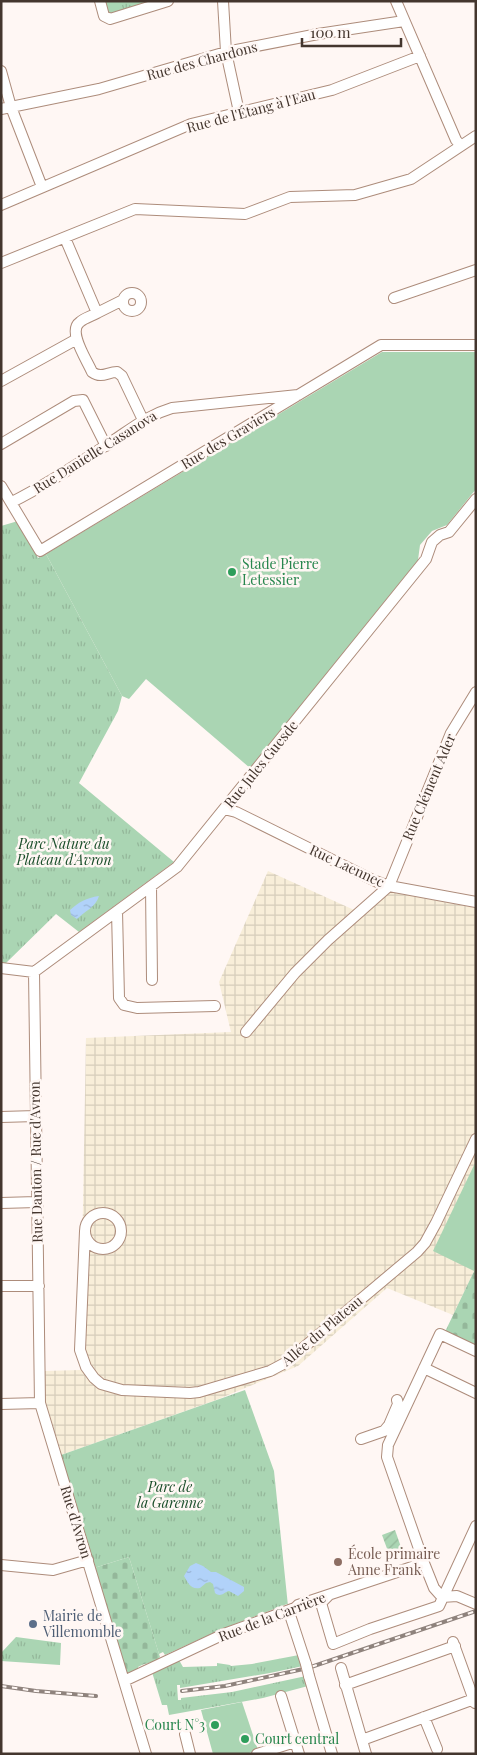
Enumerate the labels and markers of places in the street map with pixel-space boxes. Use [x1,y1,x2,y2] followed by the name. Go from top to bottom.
[242,554,319,589] place label: Stade Pierre Letessier
[226,566,238,578] marker: Stade Pierre Letessier
[347,1544,440,1579] place label: École primaire Anne Frank
[332,1556,344,1568] marker: École primaire Anne Frank
[42,1606,122,1641] place label: Mairie de Villemomble
[27,1618,39,1630] marker: Mairie de Villemomble
[145,1715,205,1734] place label: Court N°3
[209,1719,221,1731] marker: Court N°3
[255,1729,339,1748] place label: Court central
[239,1733,251,1745] marker: Court central

